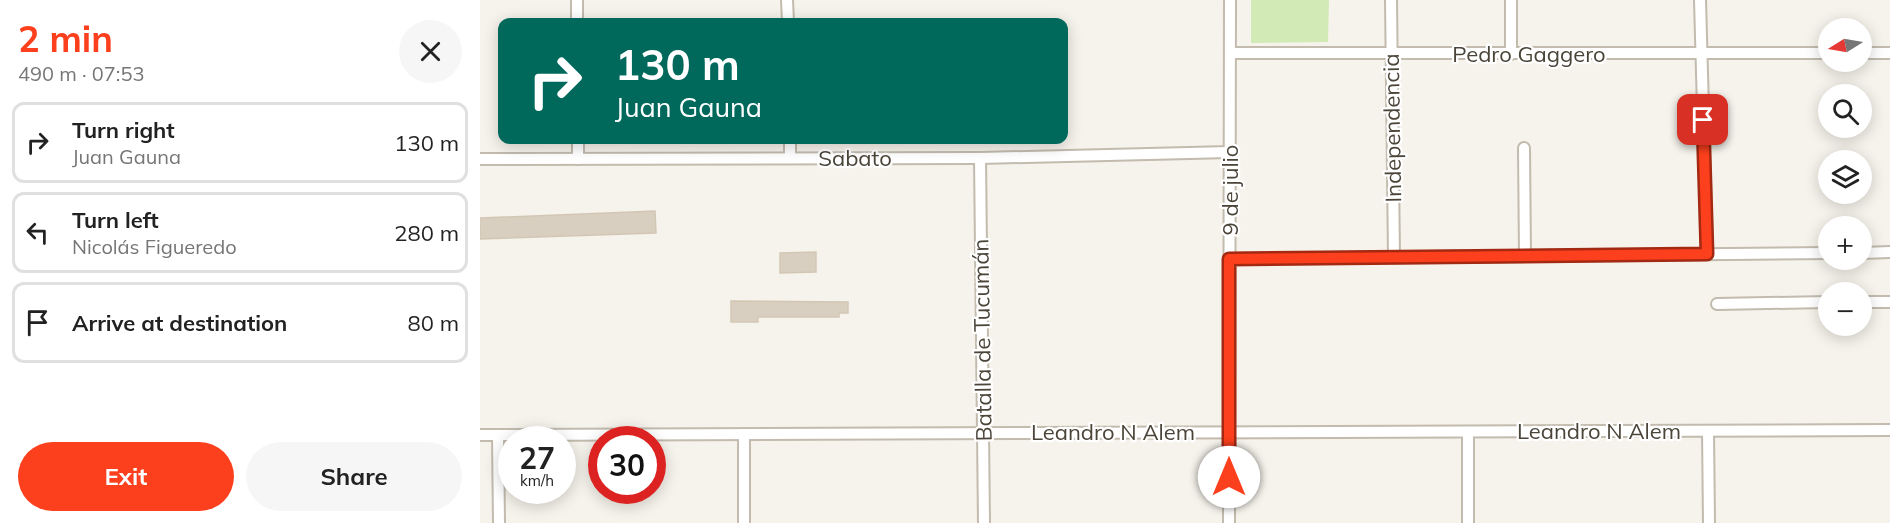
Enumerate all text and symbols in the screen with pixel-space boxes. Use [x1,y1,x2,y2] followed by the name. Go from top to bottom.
[18,16,113,61] text: 2 min
[1818,18,1872,72] north arrow
[1818,18,1872,336] map controls
[399,20,462,83] button: close
[615,38,740,91] text: 130 m
[1452,40,1606,68] street label: Pedro Gaggero
[516,42,594,120] icon: right
[1377,53,1407,203] street label: Independencia
[18,61,144,86] text: 490 m · 07:53
[1818,84,1872,138] button: search
[615,90,762,124] text: Juan Gauna
[1677,94,1728,145] pin
[1686,103,1719,136] icon: arrive
[72,116,175,144] text: Turn right
[21,126,54,159] icon: right
[394,129,459,157] text: 130 m
[72,144,181,169] text: Juan Gauna
[818,144,892,172] street label: Sabato
[1216,145,1244,235] street label: 9 de julio
[1818,150,1872,204] button: layers
[72,206,159,234] text: Turn left
[21,216,54,249] icon: left
[1818,216,1872,270] button: +
[394,219,459,247] text: 280 m
[72,234,237,259] text: Nicolás Figueredo
[966,238,998,442] street label: Batalla de Tucumán
[1818,282,1872,336] button: −
[21,306,54,339] icon: arrive
[72,309,287,337] text: Arrive at destination
[408,309,459,337] text: 80 m
[1517,417,1681,445] street label: Leandro N Alem
[1031,418,1195,446] street label: Leandro N Alem
[588,426,666,504] speed limit sign: 30
[519,439,555,477] text: 27
[18,442,234,511] button: Exit
[246,442,462,511] button: Share
[1197,445,1261,509] position arrow
[520,471,554,490] text: km/h

